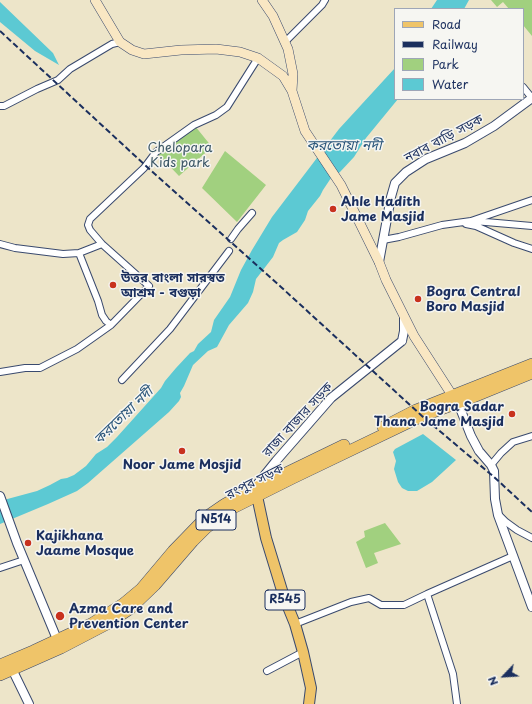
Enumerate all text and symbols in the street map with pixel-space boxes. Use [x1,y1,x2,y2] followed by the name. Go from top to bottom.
[394,8,524,100] legend
[432,15,461,33] text: Road
[432,35,478,53] text: Railway
[432,55,459,73] text: Park
[432,75,468,93] text: Water
[402,112,486,166] street label: নবাব বাড়ি সড়ক
[306,138,382,154] water label: করতোয়া নদী
[148,140,212,171] park label: Chelopara Kids park
[341,194,425,225] place label: Ahle Hadith Jame Masjid
[328,204,338,214] marker: Ahle Hadith Jame Masjid
[121,270,225,301] place label: উত্তর বাংলা সারস্বত আশ্রম - বগুড়া
[108,280,118,290] marker: উত্তর বাংলা সারস্বত আশ্রম - বগুড়া
[426,284,521,315] place label: Bogra Central Boro Masjid
[413,294,423,304] marker: Bogra Central Boro Masjid
[260,380,336,460] street label: রাজা বাজার সড়ক
[91,384,157,448] water label: করতোয়া নদী
[374,399,504,430] place label: Bogra Sadar Thana Jame Masjid
[507,409,517,419] marker: Bogra Sadar Thana Jame Masjid
[177,446,187,456] marker: Noor Jame Mosjid
[123,457,241,473] place label: Noor Jame Mosjid
[224,461,286,503] street label: রংপুর সড়ক
[196,510,236,530] road number: N514
[36,528,134,559] place label: Kajikhana Jaame Mosque
[23,538,33,548] marker: Kajikhana Jaame Mosque
[265,590,305,610] road number: R545
[69,601,188,632] place label: Azma Care and Prevention Center
[54,610,66,622] marker: Azma Care and Prevention Center
[484,656,524,696] north arrow
[483,674,502,689] text: N

